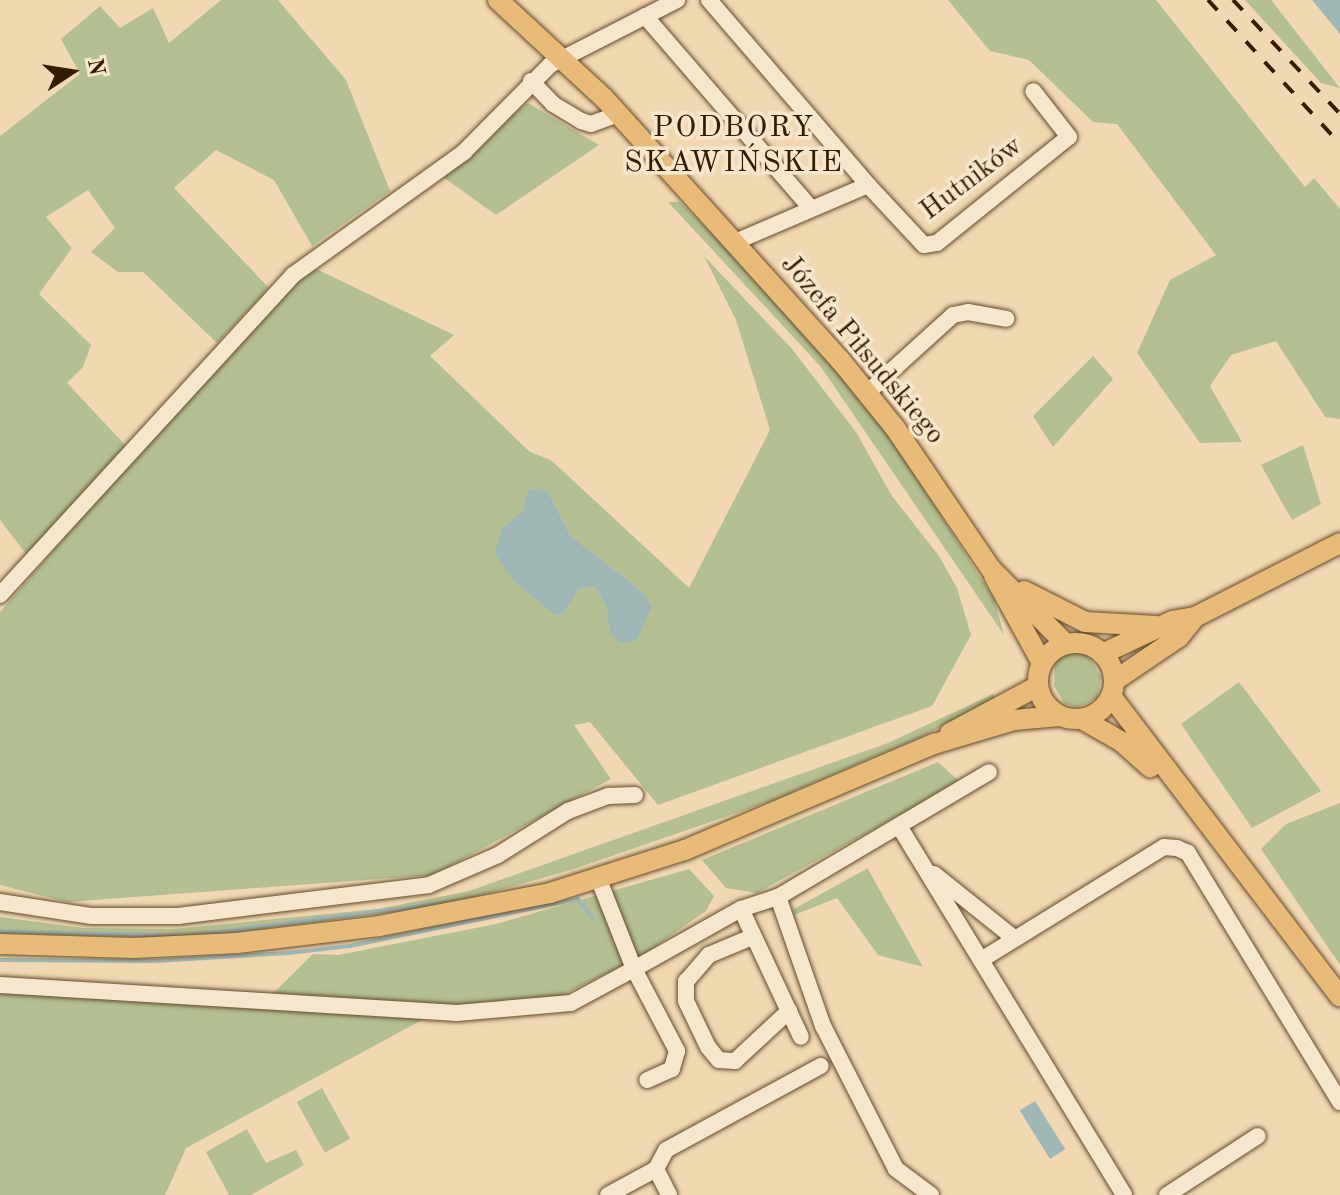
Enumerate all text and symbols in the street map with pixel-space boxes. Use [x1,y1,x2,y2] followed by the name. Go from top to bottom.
[32,32,112,112] north arrow
[83,57,108,78] text: N
[624,110,844,180] district label: PODBORY SKAWIŃSKIE
[914,130,1030,228] street label: Hutników
[773,248,951,452] street label: Józefa Piłsudskiego

